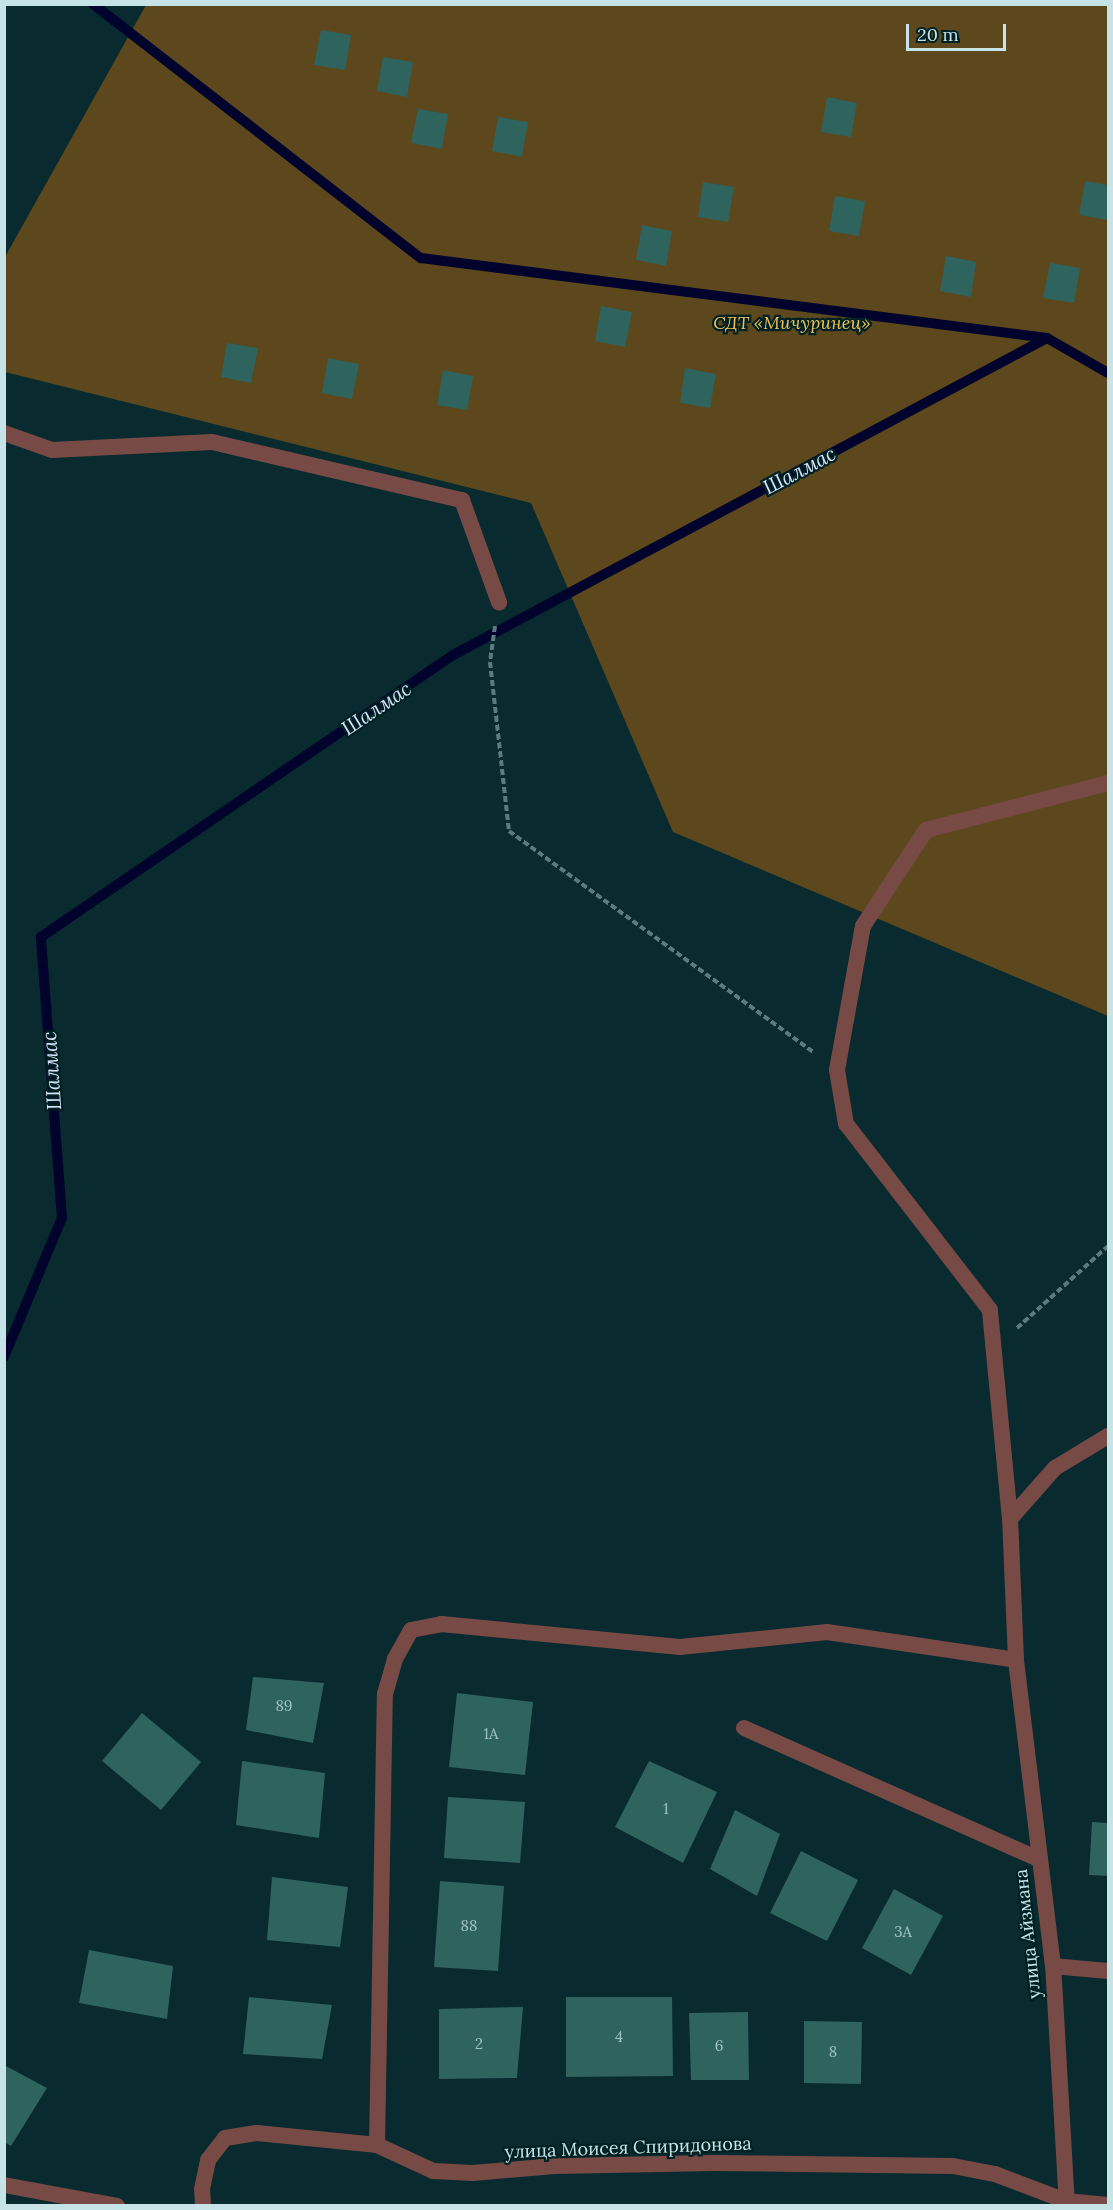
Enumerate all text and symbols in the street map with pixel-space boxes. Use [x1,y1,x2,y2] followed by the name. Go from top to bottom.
[909,12,1010,50] scale bar
[917,23,959,46] text: 20 m
[713,312,871,334] park label: СДТ «Мичуринец»
[759,441,839,499] water label: Шалмас
[337,676,415,740] water label: Шалмас
[36,1031,66,1111] water label: Шалмас
[276,1697,292,1715] house number: 89
[483,1725,499,1743] house number: 1А
[663,1800,669,1818] house number: 1
[1010,1868,1046,2000] street label: улица Айзмана
[461,1917,477,1935] house number: 88
[894,1923,912,1941] house number: 3А
[615,2028,623,2046] house number: 4
[475,2035,483,2053] house number: 2
[715,2037,723,2055] house number: 6
[829,2043,837,2061] house number: 8
[504,2133,752,2163] street label: улица Моисея Спиридонова

